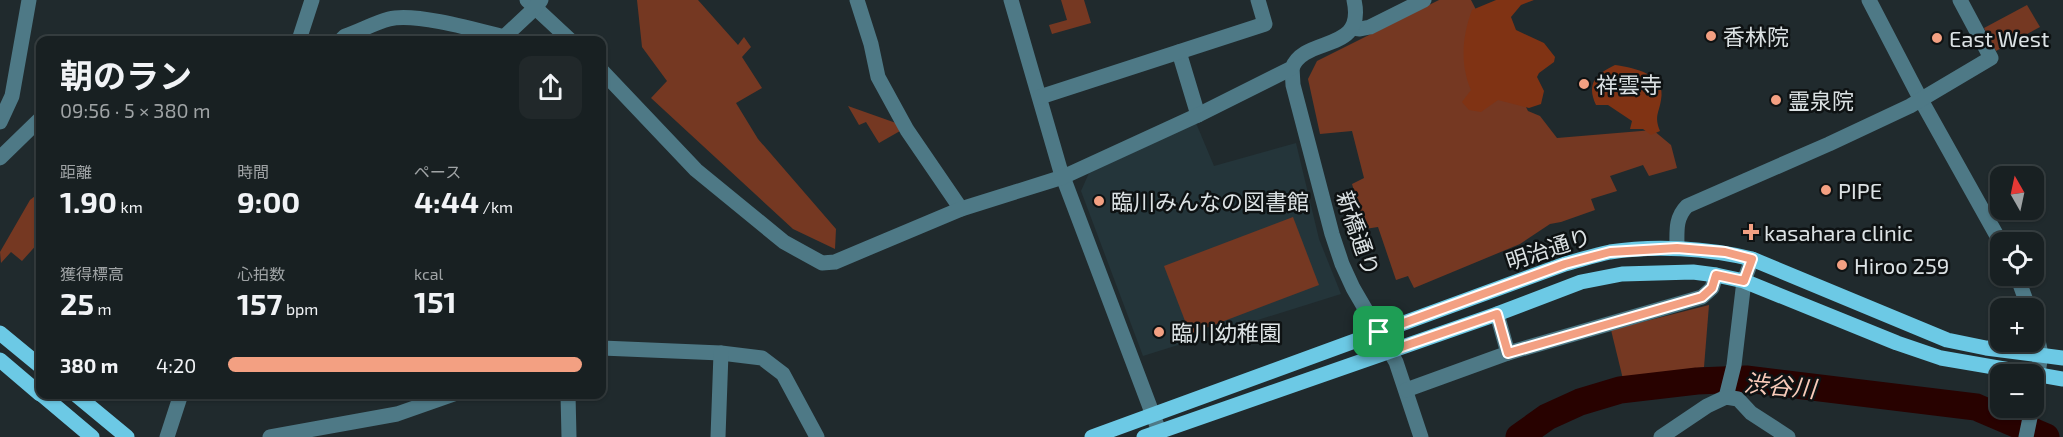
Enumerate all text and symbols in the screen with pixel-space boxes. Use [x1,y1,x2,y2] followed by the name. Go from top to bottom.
[1723,23,1789,49] place label: 香林院
[1949,25,2049,51] place label: East West
[1704,29,1718,43] marker: 香林院
[1930,31,1944,45] marker: East West
[60,55,192,95] text: 朝のラン
[519,56,582,119] button: share
[1596,71,1662,97] place label: 祥雲寺
[1577,77,1591,91] marker: 祥雲寺
[1788,87,1854,113] place label: 霊泉院
[1769,93,1783,107] marker: 霊泉院
[60,98,211,122] text: 09:56 · 5 × 380 m
[60,162,92,181] text: 距離
[237,162,269,181] text: 時間
[414,162,461,181] text: ペース
[1990,166,2044,220] north arrow
[1990,166,2044,418] map controls
[1838,177,1882,203] place label: PIPE
[60,183,117,219] text: 1.90
[237,183,300,219] text: 9:00
[414,183,479,219] text: 4:44
[1819,183,1833,197] marker: PIPE
[1332,187,1386,279] street label: 新橋通り
[1111,188,1309,214] place label: 臨川みんなの図書館
[1092,194,1106,208] marker: 臨川みんなの図書館
[117,197,143,216] text: km
[479,197,513,216] text: /km
[1764,219,1913,245] place label: kasahara clinic
[1502,222,1594,274] street label: 明治通り
[1742,223,1760,241] marker: kasahara clinic
[1990,232,2044,286] button: locate
[1854,252,1949,278] place label: Hiroo 259
[1835,258,1849,272] marker: Hiroo 259
[60,264,124,283] text: 獲得標高
[237,264,285,283] text: 心拍数
[414,264,443,283] text: kcal
[414,283,456,319] text: 151
[60,285,94,321] text: 25
[237,285,282,321] text: 157
[1990,298,2044,352] button: +
[94,299,112,318] text: m
[282,299,318,318] text: bpm
[1353,306,1404,357] pin
[1362,315,1395,348] icon: arrive
[1171,319,1281,345] place label: 臨川幼稚園
[1152,325,1166,339] marker: 臨川幼稚園
[60,353,118,377] text: 380 m
[156,353,196,377] text: 4:20
[1990,364,2044,418] button: −
[1743,367,1820,403] water label: 渋谷川

